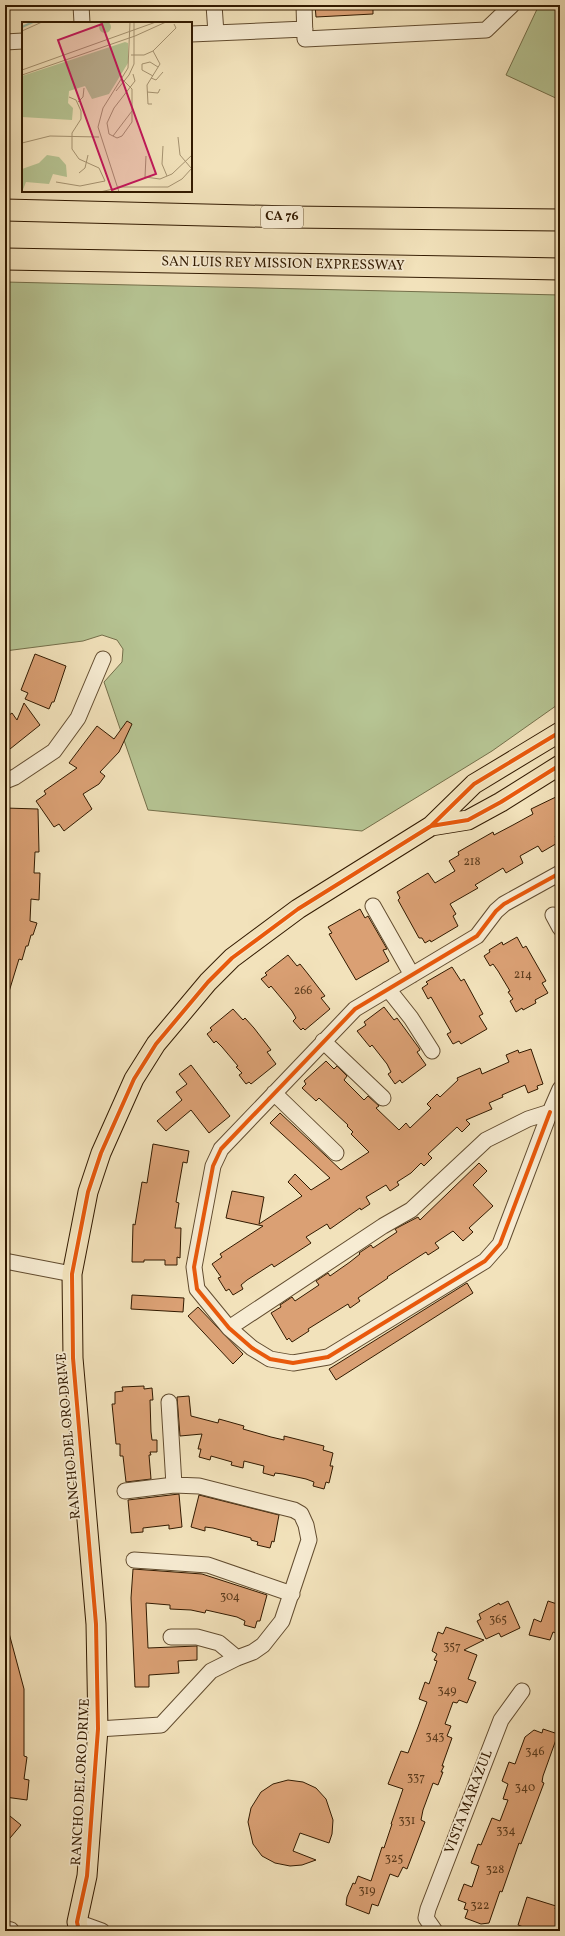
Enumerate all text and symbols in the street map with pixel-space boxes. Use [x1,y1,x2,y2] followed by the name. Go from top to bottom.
[22,22,192,192] inset map
[261,206,303,228] road number: CA 76
[161,252,405,276] street label: SAN LUIS REY MISSION EXPRESSWAY
[463,854,481,870] house number: 218
[514,967,532,983] house number: 214
[294,983,312,999] house number: 266
[52,1352,86,1520] street label: RANCHO DEL ORO DRIVE
[220,1589,240,1605] house number: 304
[489,1612,507,1628] house number: 365
[443,1639,461,1655] house number: 357
[437,1683,457,1699] house number: 349
[67,1698,95,1866] street label: RANCHO DEL ORO DRIVE
[426,1729,445,1745] house number: 343
[525,1744,545,1760] house number: 346
[440,1747,498,1857] street label: VISTA MARAZUL
[407,1770,425,1786] house number: 337
[515,1780,535,1796] house number: 340
[399,1813,415,1829] house number: 331
[496,1823,516,1839] house number: 334
[385,1851,403,1867] house number: 325
[486,1862,504,1878] house number: 328
[358,1883,376,1899] house number: 319
[470,1898,490,1914] house number: 322

